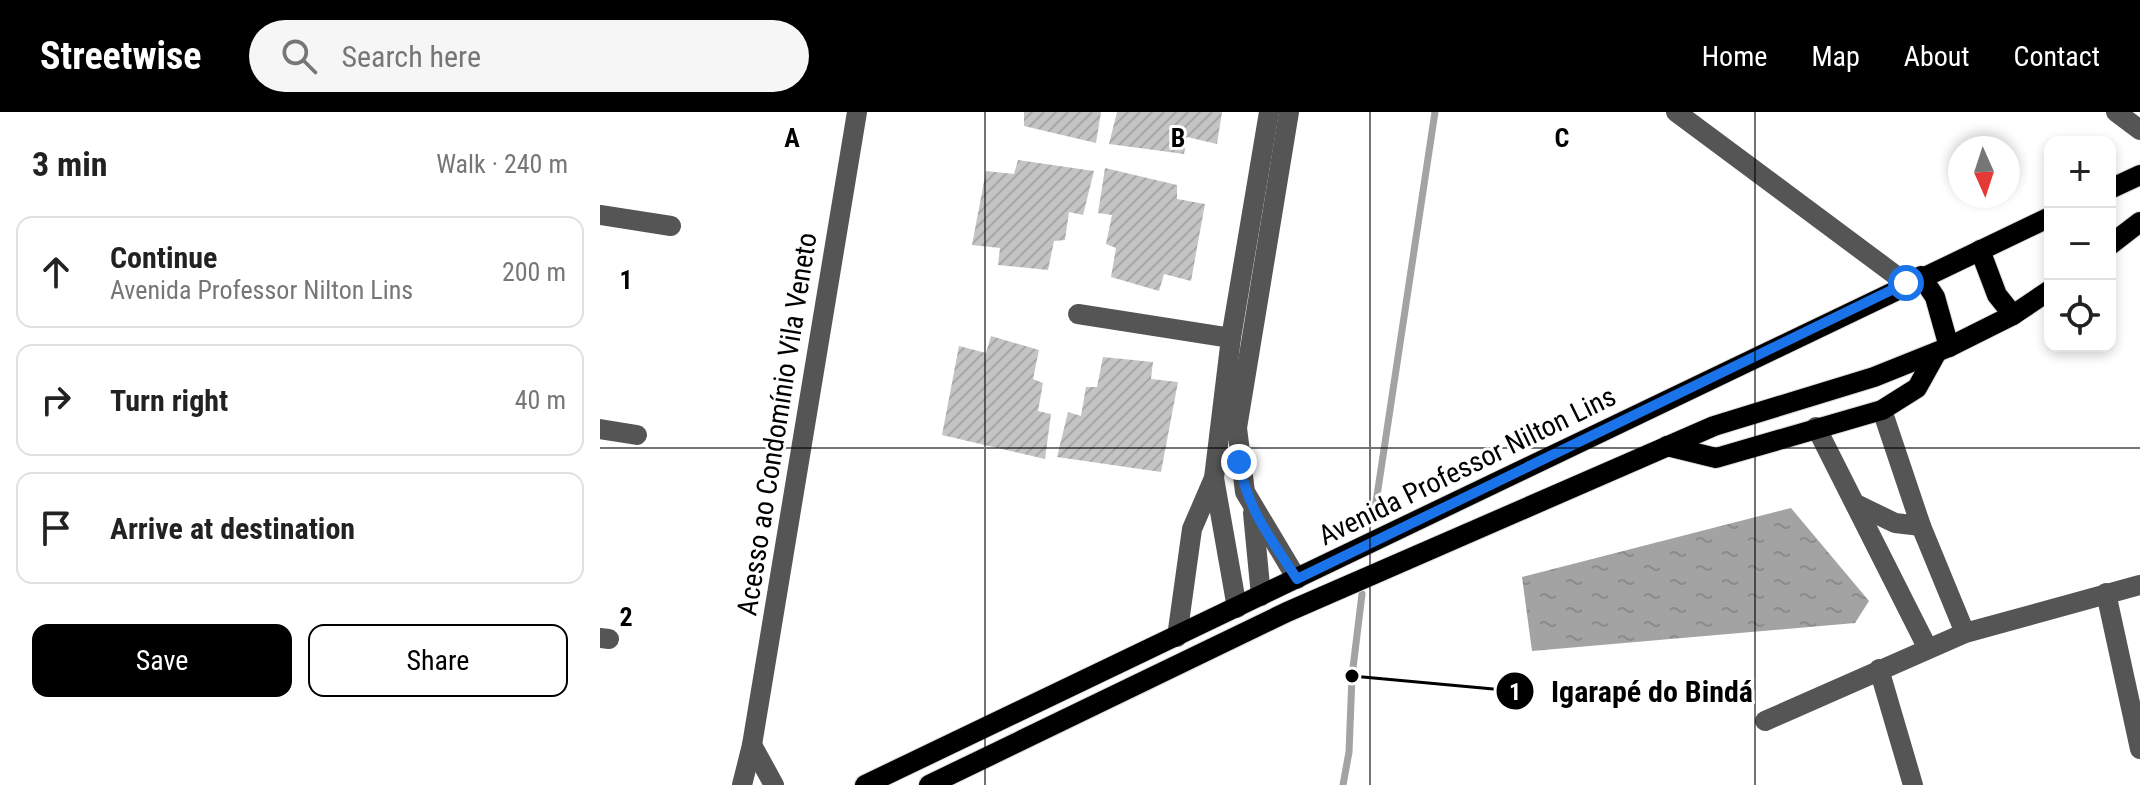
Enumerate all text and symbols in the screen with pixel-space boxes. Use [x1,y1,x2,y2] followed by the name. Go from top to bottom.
[249,20,809,92] search box
[40,34,201,78] text: Streetwise
[277,34,321,78] icon: search
[341,39,481,74] text: Search here
[1702,40,1767,73] text: Home
[1811,40,1860,73] text: Map
[1904,40,1970,73] text: About
[2014,40,2100,73] text: Contact
[784,123,800,153] text: A
[1171,123,1185,153] text: B
[1555,123,1570,153] text: C
[1948,136,2020,208] north arrow
[2044,136,2116,352] map controls
[2044,136,2116,208] button: +
[32,144,108,184] text: 3 min
[436,149,568,179] text: Walk · 240 m
[2044,208,2116,280] button: −
[730,230,824,618] street label: Acesso ao Condomínio Vila Veneto
[110,240,217,275] text: Continue
[34,250,78,294] icon: ahead
[502,257,566,287] text: 200 m
[619,265,633,295] text: 1
[1888,265,1924,301] route start
[110,275,413,305] text: Avenida Professor Nilton Lins
[2044,280,2116,352] button: locate
[34,378,78,422] icon: right
[1313,380,1621,552] street label: Avenida Professor Nilton Lins
[110,383,228,418] text: Turn right
[515,385,566,415] text: 40 m
[1221,444,1257,480] route end
[34,506,78,550] icon: arrive
[110,511,355,546] text: Arrive at destination
[619,602,633,632] text: 2
[32,624,292,697] button: Save
[308,624,568,697] button: Share
[1495,664,1769,718] callout: Igarapé do Bindá
[1551,674,1753,709] text: Igarapé do Bindá
[1509,678,1521,706] text: 1

